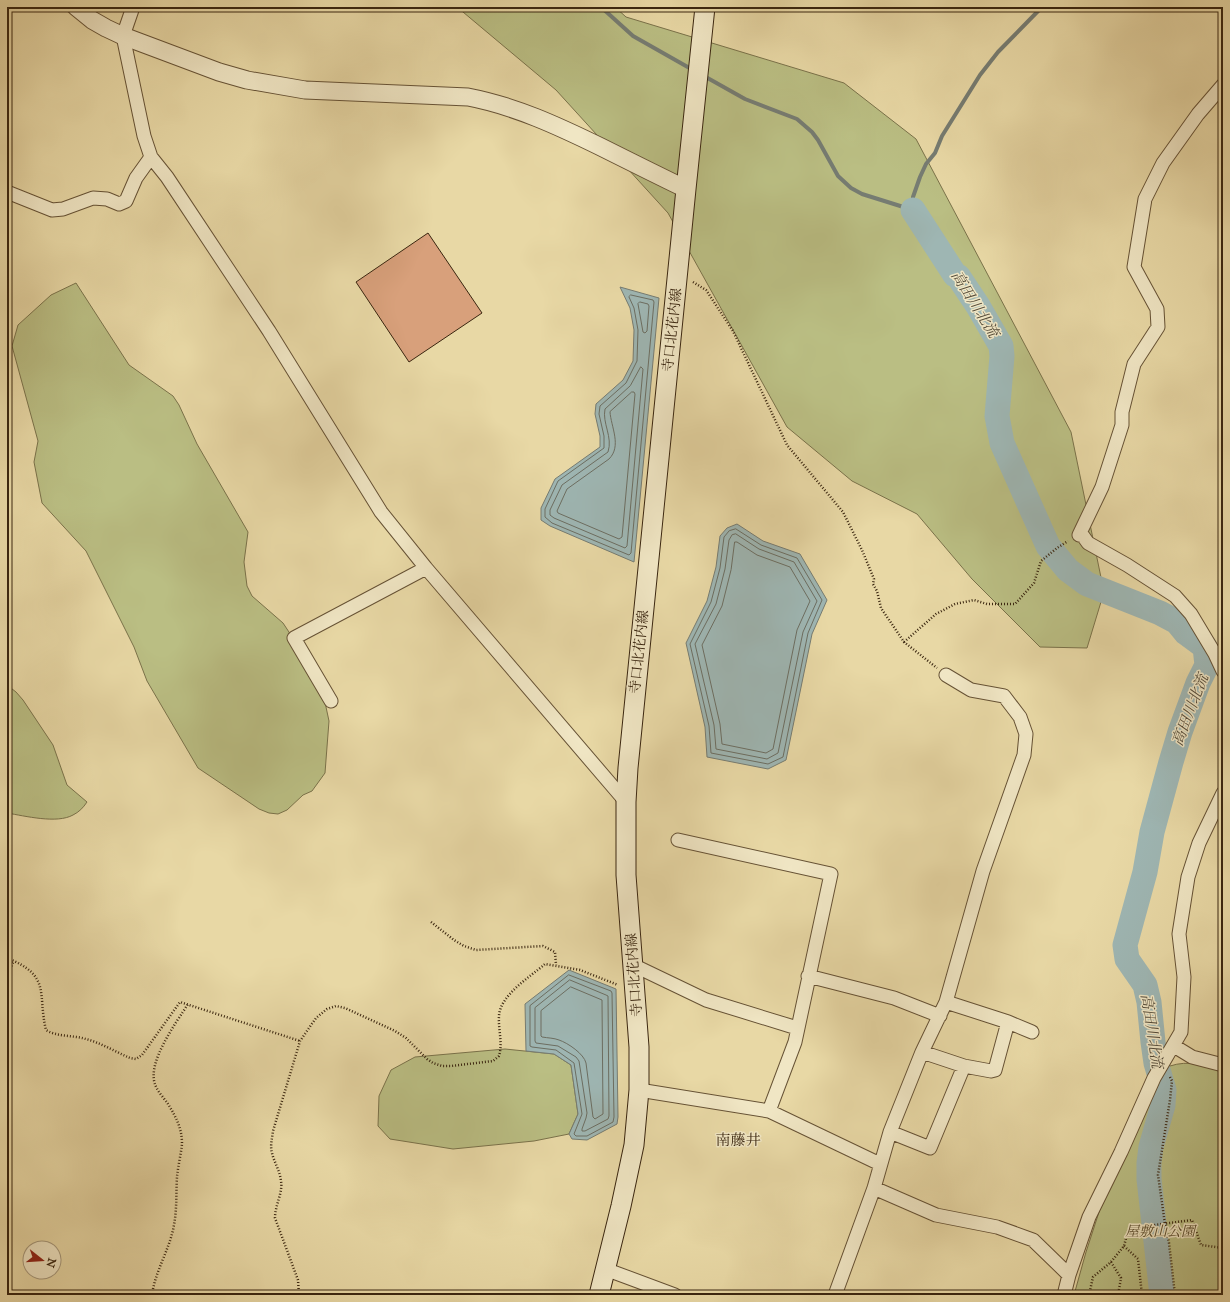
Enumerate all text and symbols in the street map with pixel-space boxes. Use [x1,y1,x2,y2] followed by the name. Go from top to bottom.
[947,267,1004,343] water label: 高田川北流
[659,287,685,373] street label: 寺口北花内線
[626,609,652,695] street label: 寺口北花内線
[1168,669,1213,748] water label: 高田川北流
[623,933,645,1017] street label: 寺口北花内線
[1137,993,1167,1072] water label: 高田川北流
[715,1131,761,1149] district label: 南藤井
[1125,1223,1197,1240] park label: 屋敷山公園
[22,1240,62,1280] north arrow
[43,1256,59,1270] text: N

